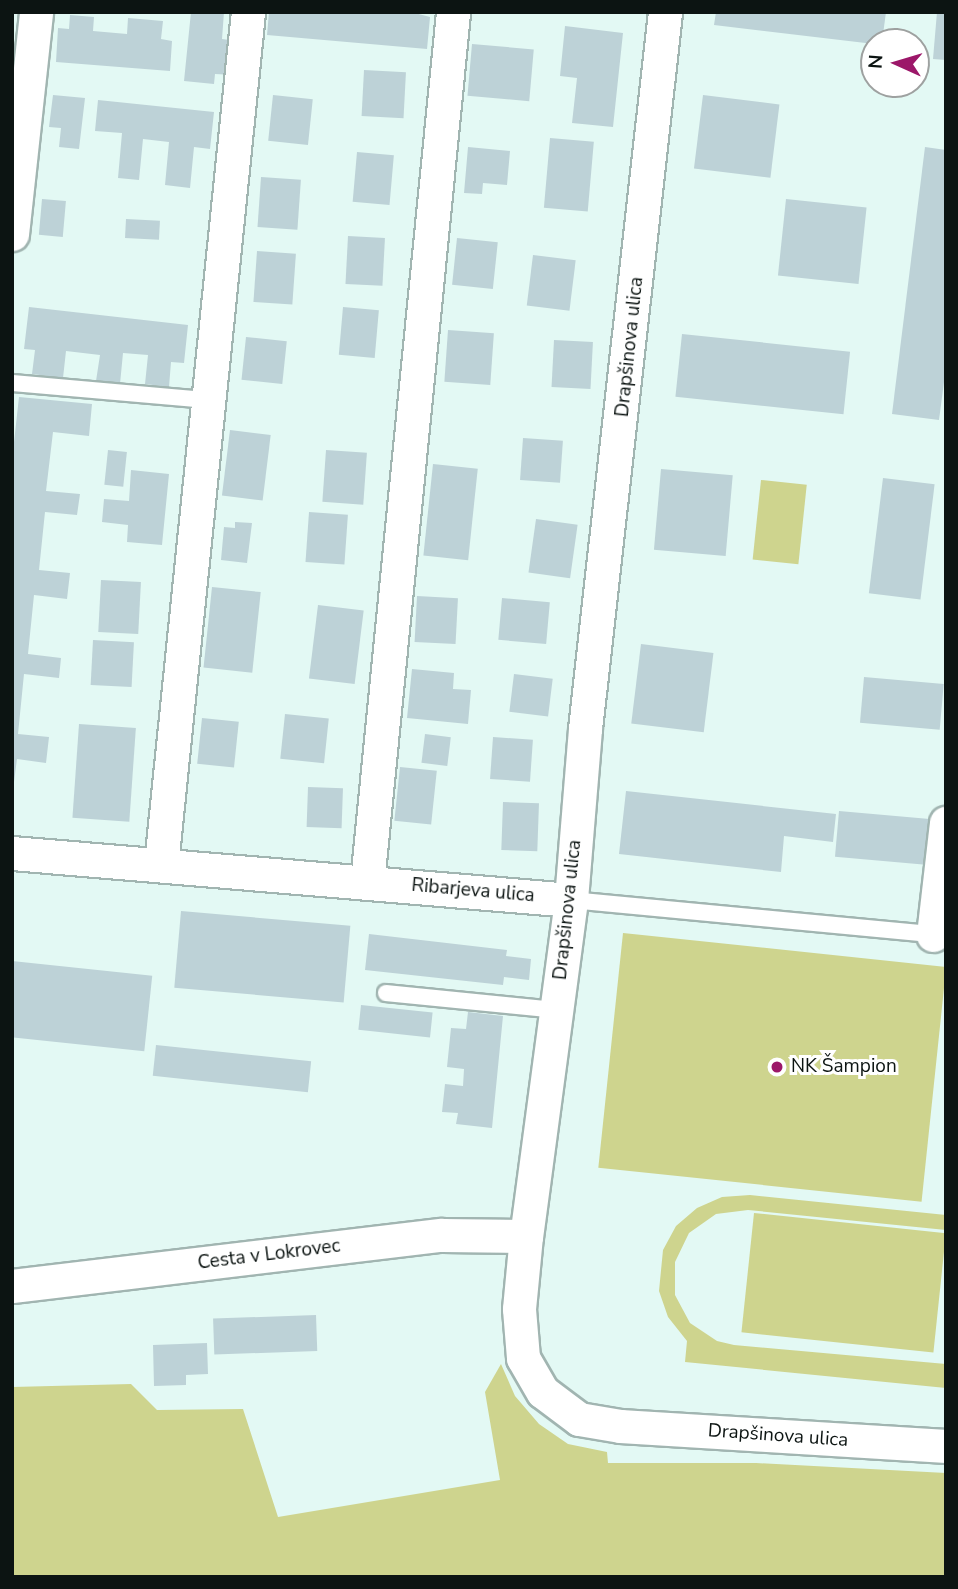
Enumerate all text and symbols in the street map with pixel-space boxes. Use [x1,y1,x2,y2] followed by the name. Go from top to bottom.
[860,28,930,98] north arrow
[863,54,890,70] text: N
[611,276,649,418] street label: Drapšinova ulica
[549,839,587,981] street label: Drapšinova ulica
[410,874,536,908] street label: Ribarjeva ulica
[791,1056,897,1078] place label: NK Šampion
[769,1059,785,1075] marker: NK Šampion
[196,1235,342,1275] street label: Cesta v Lokrovec
[707,1420,849,1452] street label: Drapšinova ulica

